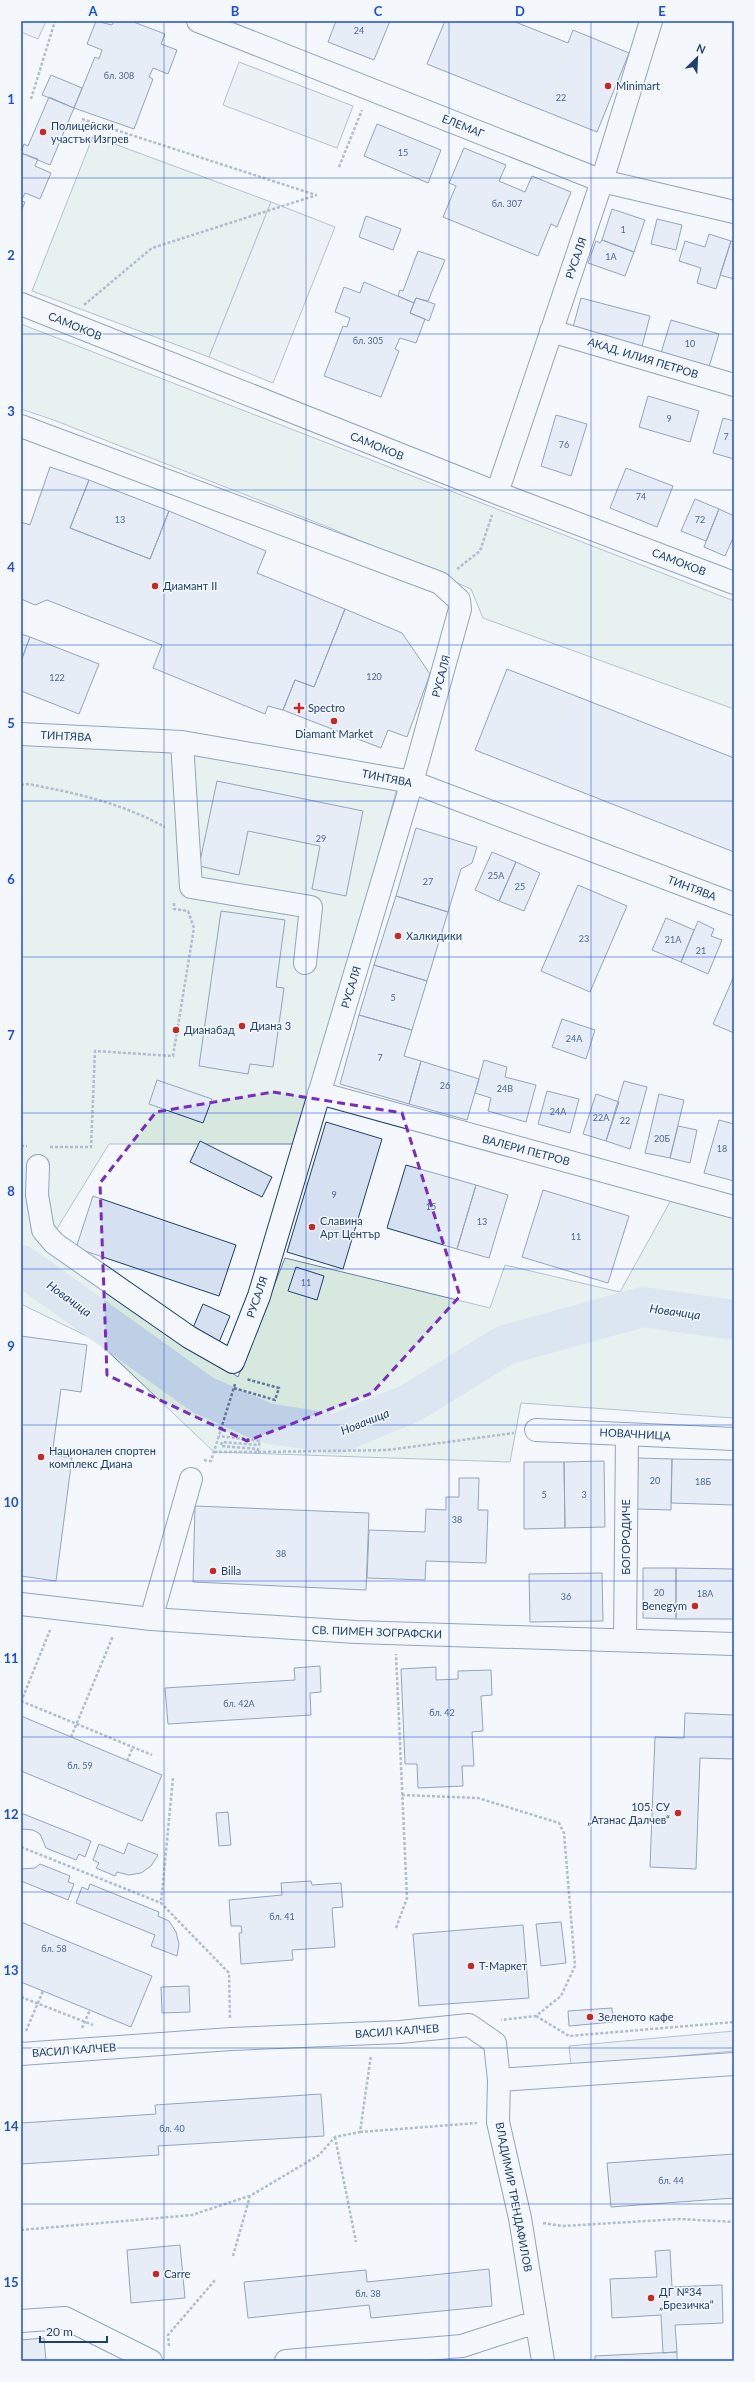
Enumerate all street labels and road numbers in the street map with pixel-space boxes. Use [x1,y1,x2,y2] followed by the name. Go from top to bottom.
[440,111,486,140] street label: ЕЛЕМАГ
[562,235,589,280] street label: РУСАЛЯ
[46,309,104,342] street label: САМОКОВ
[586,335,700,381] street label: АКАД. ИЛИЯ ПЕТРОВ
[348,429,406,462] street label: САМОКОВ
[650,545,708,578] street label: САМОКОВ
[429,653,452,699] street label: РУСАЛЯ
[40,728,92,743] street label: ТИНТЯВА
[361,766,414,789] street label: ТИНТЯВА
[666,872,719,903] street label: ТИНТЯВА
[338,964,363,1010] street label: РУСАЛЯ
[481,1132,571,1167] street label: ВАЛЕРИ ПЕТРОВ
[243,1274,270,1319] street label: РУСАЛЯ
[599,1425,671,1442] street label: НОВАЧНИЦА
[619,1499,632,1575] street label: БОГОРОДИЧЕ
[312,1623,442,1640] street label: СВ. ПИМЕН ЗОГРАФСКИ
[354,2021,440,2040] street label: ВАСИЛ КАЛЧЕВ
[31,2040,117,2059] street label: ВАСИЛ КАЛЧЕВ
[494,2121,535,2273] street label: ВЛАДИМИР ТРЕНДАФИЛОВ

